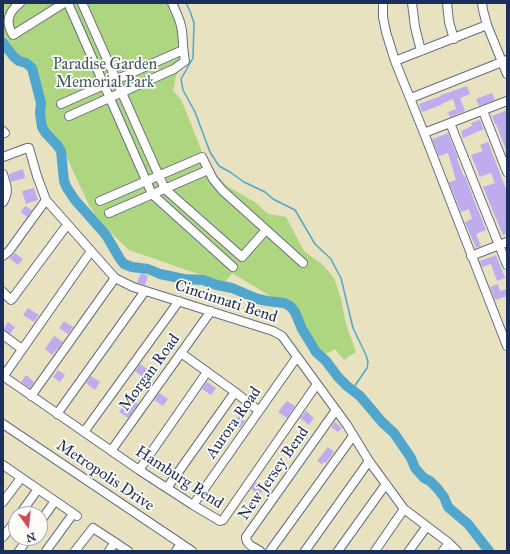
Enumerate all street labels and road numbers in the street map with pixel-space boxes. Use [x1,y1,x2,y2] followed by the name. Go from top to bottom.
[172,276,280,328] street label: Cincinnati Bend
[116,331,184,415] street label: Morgan Road
[202,383,266,463] street label: Aurora Road
[235,423,313,525] street label: New Jersey Bend
[52,436,158,516] street label: Metropolis Drive
[131,442,227,514] street label: Hamburg Bend

